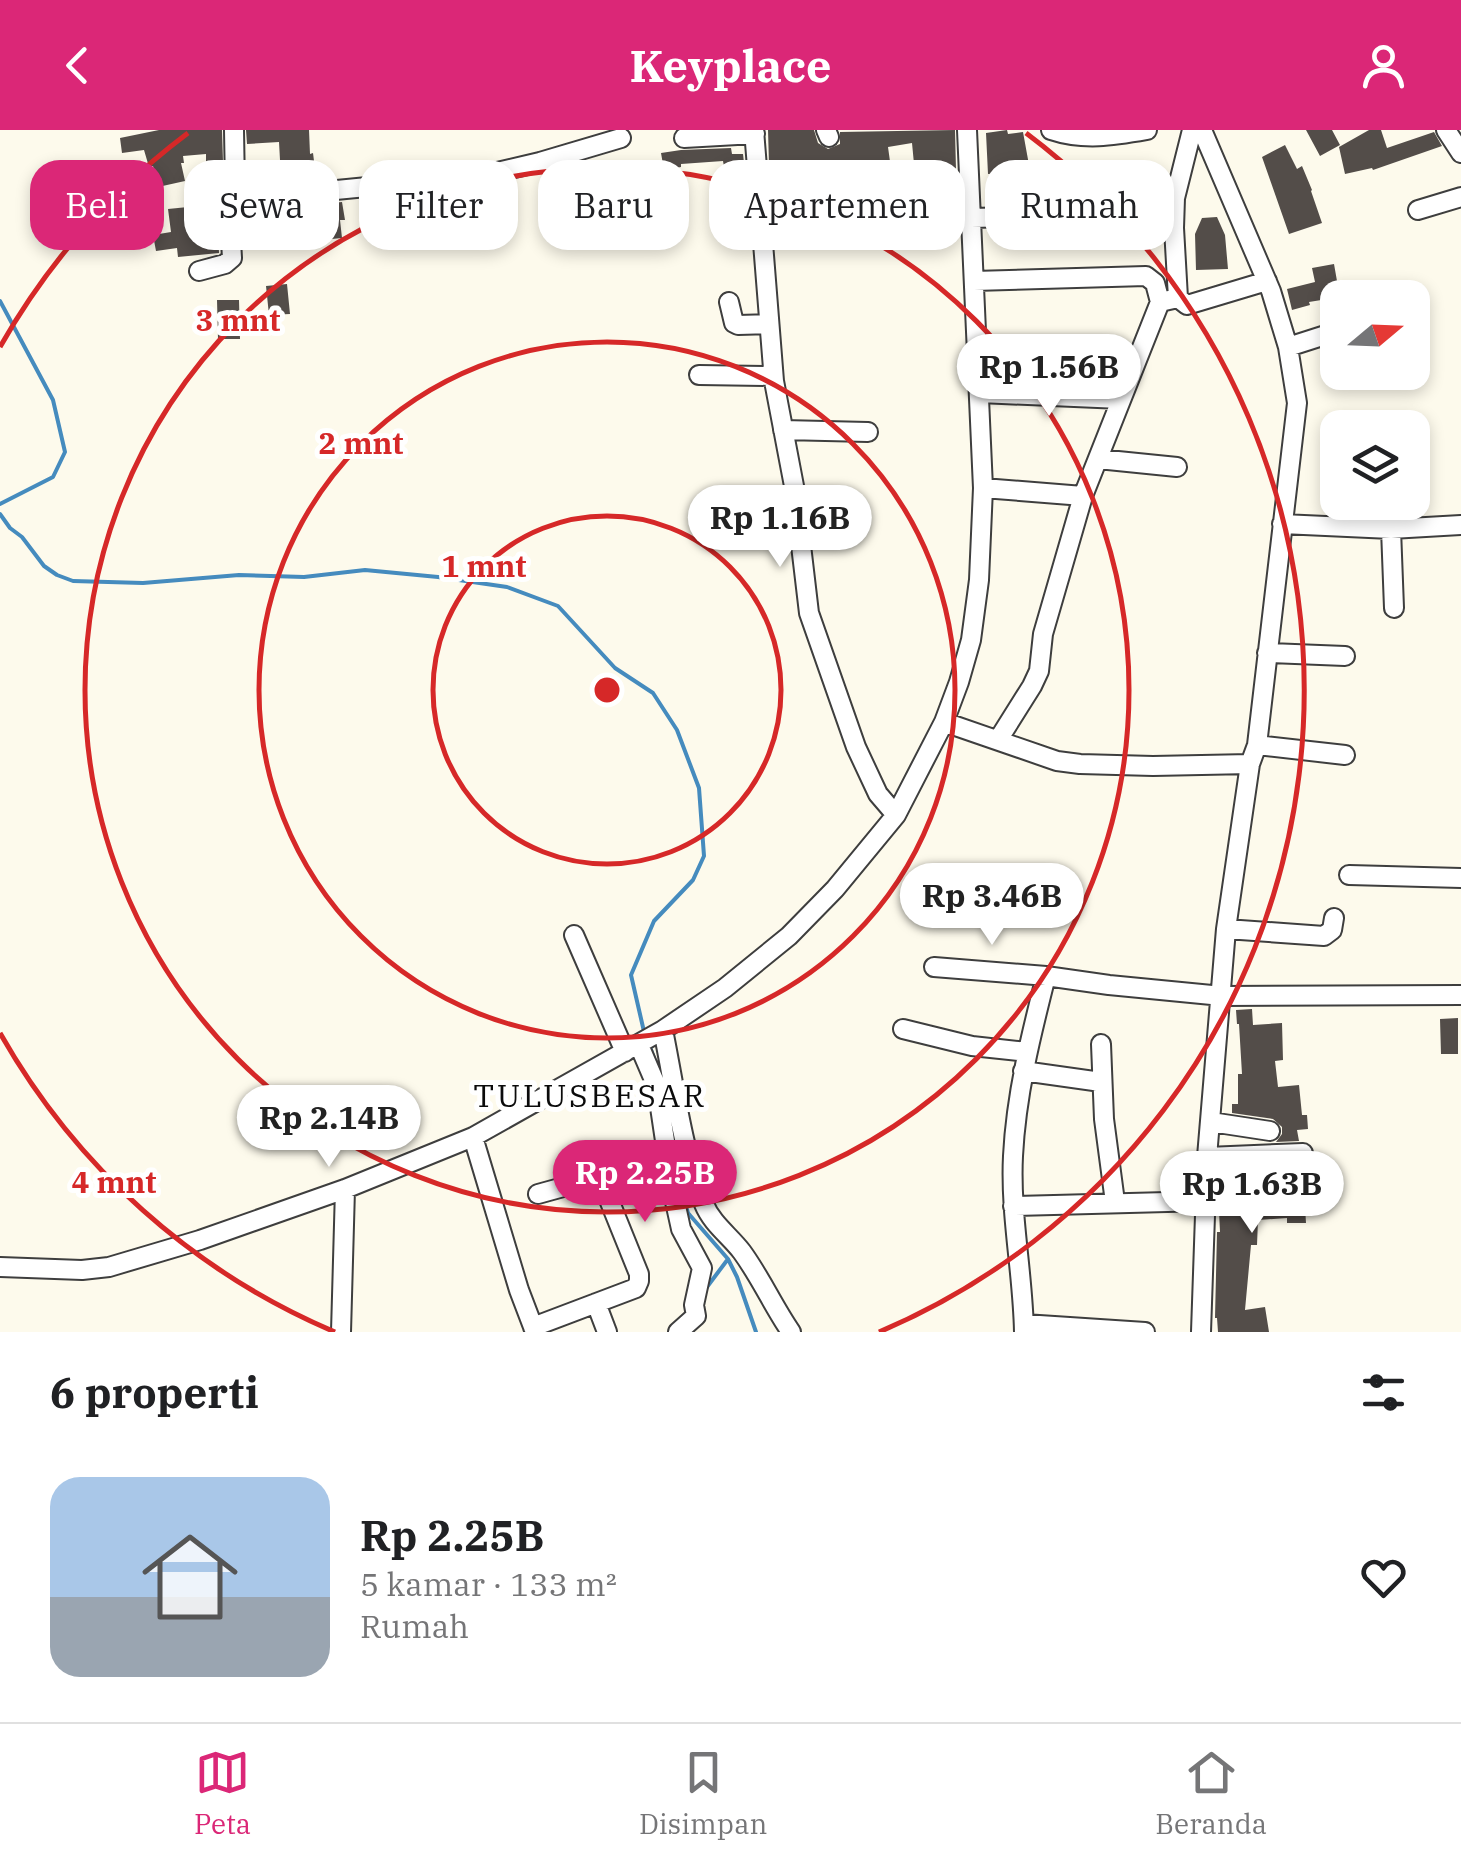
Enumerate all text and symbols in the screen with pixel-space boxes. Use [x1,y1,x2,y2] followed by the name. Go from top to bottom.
[630,36,831,94] text: Keyplace
[50,38,105,93] icon: back
[1356,38,1411,93] icon: person
[30,160,164,250] chip: Beli
[184,160,339,250] chip: Sewa
[359,160,518,250] chip: Filter
[538,160,689,250] chip: Baru
[709,160,965,250] chip: Apartemen
[985,160,1174,250] chip: Rumah
[1320,280,1430,390] north arrow
[1320,280,1430,520] map controls
[195,300,281,339] text: 3 mnt
[946,334,1152,419] pin: Rp 1.56B
[979,345,1119,387] text: Rp 1.56B
[1320,410,1430,520] button: layers
[318,423,404,462] text: 2 mnt
[677,485,883,570] pin: Rp 1.16B
[710,496,850,538] text: Rp 1.16B
[441,546,527,585] text: 1 mnt
[589,672,625,708] centre of rings
[889,863,1095,948] pin: Rp 3.46B
[922,874,1062,916] text: Rp 3.46B
[473,1074,707,1116] district label: TULUSBESAR
[226,1085,432,1170] pin: Rp 2.14B
[259,1096,399,1138] text: Rp 2.14B
[542,1140,748,1225] pin: Rp 2.25B
[575,1151,715,1193] text: Rp 2.25B
[1149,1151,1355,1236] pin: Rp 1.63B
[71,1162,157,1201] text: 4 mnt
[1182,1162,1322,1204] text: Rp 1.63B
[50,1365,259,1420] text: 6 properti
[1356,1365,1411,1420] icon: filters
[360,1508,544,1563] text: Rp 2.25B
[130,1517,250,1637] icon: home
[1356,1550,1411,1605] icon: heart
[360,1563,617,1605] text: 5 kamar · 133 m²
[360,1605,469,1647] text: Rumah
[194,1745,251,1842] tab: Peta
[639,1745,767,1842] tab: Disimpan
[1155,1745,1267,1842] tab: Beranda

